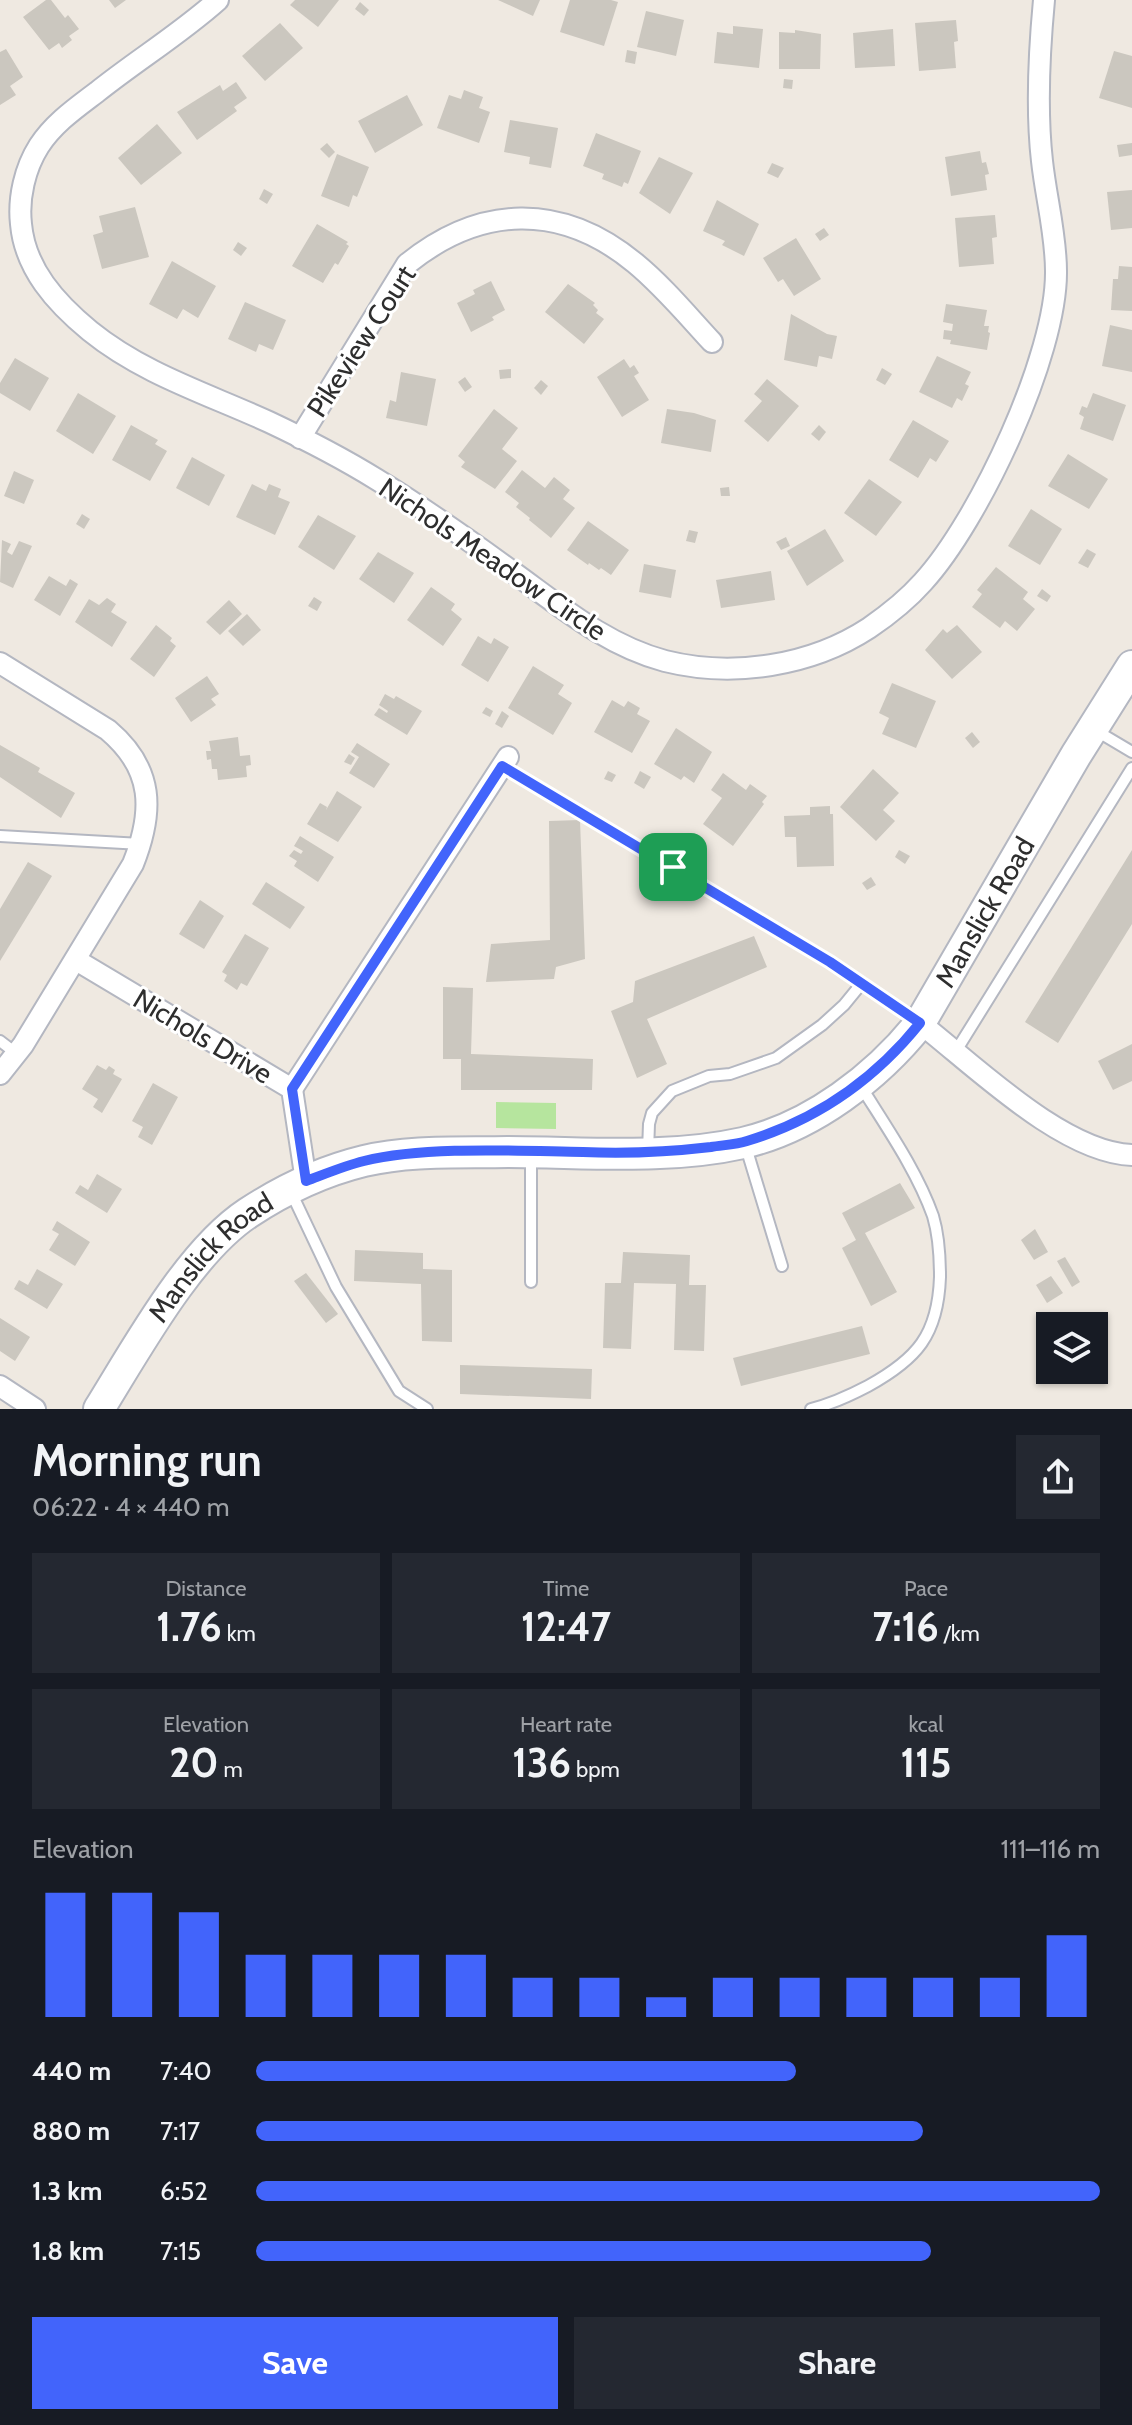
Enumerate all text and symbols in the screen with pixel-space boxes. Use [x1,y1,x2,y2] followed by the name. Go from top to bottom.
[299,259,423,423] street label: Pikeview Court
[373,470,613,648] street label: Nichols Meadow Circle
[928,831,1042,993] street label: Manslick Road
[639,833,707,901] pin
[651,845,695,889] icon: arrive
[127,981,279,1091] street label: Nichols Drive
[141,1185,279,1328] street label: Manslick Road
[1036,1312,1108,1384] map controls
[1036,1312,1108,1384] button: layers
[32,1434,262,1487] text: Morning run
[1016,1435,1100,1519] button: share
[32,1491,230,1523] text: 06:22 · 4 × 440 m
[166,1575,246,1602] text: Distance
[543,1575,589,1602] text: Time
[904,1575,948,1602] text: Pace
[156,1602,222,1651] text: 1.76
[521,1602,611,1651] text: 12:47
[872,1602,939,1651] text: 7:16
[222,1620,256,1647] text: km
[939,1620,980,1647] text: /km
[163,1711,249,1738] text: Elevation
[520,1711,612,1738] text: Heart rate
[908,1711,944,1738] text: kcal
[169,1738,219,1787] text: 20
[512,1738,571,1787] text: 136
[901,1738,952,1787] text: 115
[219,1756,243,1783] text: m
[571,1756,620,1783] text: bpm
[32,1833,134,1865] text: Elevation
[1000,1833,1100,1865] text: 111–116 m
[32,2055,111,2087] text: 440 m
[160,2055,212,2087] text: 7:40
[32,2115,110,2147] text: 880 m
[160,2115,200,2147] text: 7:17
[32,2175,102,2207] text: 1.3 km
[160,2175,208,2207] text: 6:52
[32,2235,104,2267] text: 1.8 km
[160,2235,201,2267] text: 7:15
[32,2317,558,2409] button: Save
[574,2317,1100,2409] button: Share

